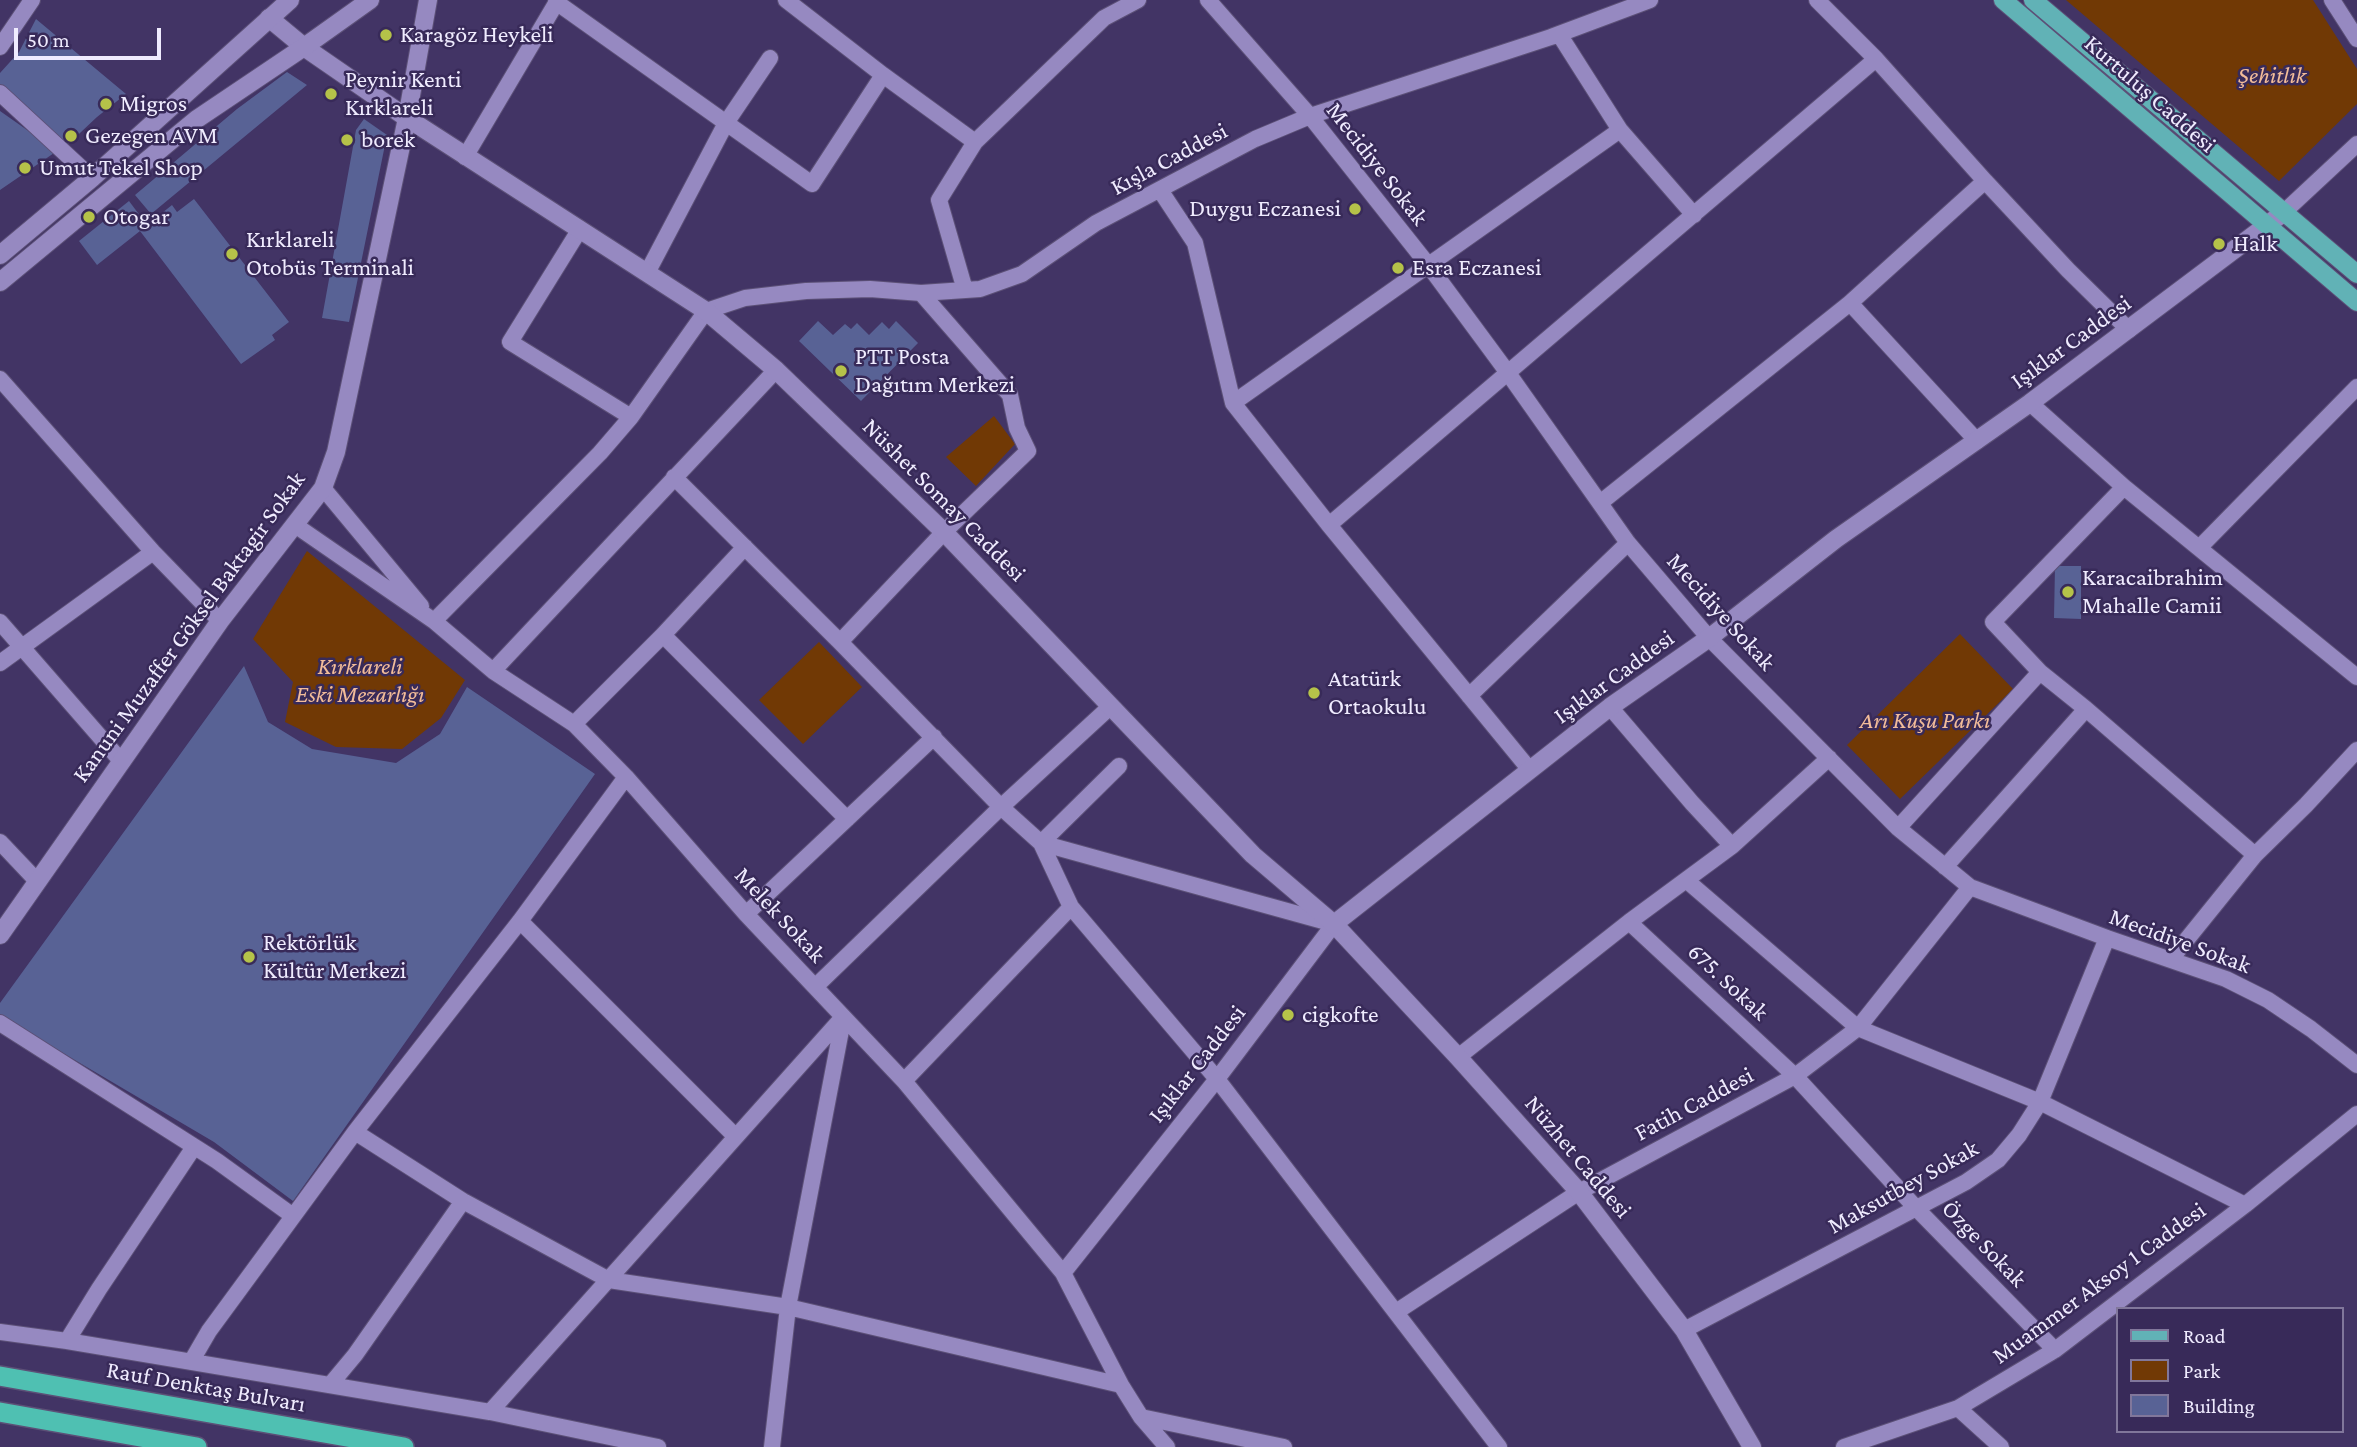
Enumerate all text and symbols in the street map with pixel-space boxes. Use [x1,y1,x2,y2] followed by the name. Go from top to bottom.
[18,14,164,58] scale bar
[400,21,554,49] place label: Karagöz Heykeli
[378,27,394,43] marker: Karagöz Heykeli
[27,28,70,52] text: 50 m
[2078,29,2222,159] street label: Kurtuluş Caddesi
[2238,62,2306,90] park label: Şehitlik
[345,66,462,122] place label: Peynir Kenti Kırklareli
[323,86,339,102] marker: Peynir Kenti Kırklareli
[120,90,187,118] place label: Migros
[98,96,114,112] marker: Migros
[1320,97,1434,231] street label: Mecidiye Sokak
[1106,116,1232,202] street label: Kışla Caddesi
[85,122,218,150] place label: Gezegen AVM
[361,126,415,154] place label: borek
[63,128,79,144] marker: Gezegen AVM
[339,132,355,148] marker: borek
[39,154,203,182] place label: Umut Tekel Shop
[17,160,33,176] marker: Umut Tekel Shop
[1189,195,1341,223] place label: Duygu Eczanesi
[1347,201,1363,217] marker: Duygu Eczanesi
[103,203,170,231] place label: Otogar
[81,209,97,225] marker: Otogar
[246,226,414,282] place label: Kırklareli Otobüs Terminali
[2233,230,2278,258] place label: Halk
[2211,236,2227,252] marker: Halk
[224,246,240,262] marker: Kırklareli Otobüs Terminali
[1412,254,1542,282] place label: Esra Eczanesi
[1390,260,1406,276] marker: Esra Eczanesi
[2005,289,2137,395] street label: Işıklar Caddesi
[855,343,1015,399] place label: PTT Posta Dağıtım Merkezi
[833,363,849,379] marker: PTT Posta Dağıtım Merkezi
[856,412,1032,588] street label: Nüshet Somay Caddesi
[66,466,312,788] street label: Kanuni Muzaffer Göksel Baktagir Sokak
[1661,547,1781,677] street label: Mecidiye Sokak
[2082,564,2223,620] place label: Karacaibrahim Mahalle Camii
[2060,584,2076,600] marker: Karacaibrahim Mahalle Camii
[1548,624,1680,730] street label: Işıklar Caddesi
[296,653,424,709] park label: Kırklareli Eski Mezarlığı
[1328,665,1427,721] place label: Atatürk Ortaokulu
[1306,685,1322,701] marker: Atatürk Ortaokulu
[1860,707,1990,735] park label: Arı Kuşu Parkı
[728,861,832,969] street label: Melek Sokak
[2105,902,2255,980] street label: Mecidiye Sokak
[263,929,406,985] place label: Rektörlük Kültür Merkezi
[1682,937,1774,1027] street label: 675. Sokak
[241,949,257,965] marker: Rektörlük Kültür Merkezi
[1142,999,1252,1129] street label: Işıklar Caddesi
[1302,1001,1378,1029] place label: cigkofte
[1280,1007,1296,1023] marker: cigkofte
[1630,1061,1758,1147] street label: Fatih Caddesi
[1518,1090,1638,1224] street label: Nüzhet Caddesi
[1823,1134,1983,1240] street label: Maksutbey Sokak
[1935,1194,2033,1294] street label: Özge Sokak
[1987,1196,2211,1370] street label: Muammer Aksoy 1 Caddesi
[2116,1307,2343,1433] legend
[2183,1324,2226,1348] text: Road
[104,1355,308,1419] street label: Rauf Denktaş Bulvarı
[2183,1359,2220,1383] text: Park
[2183,1394,2255,1418] text: Building

